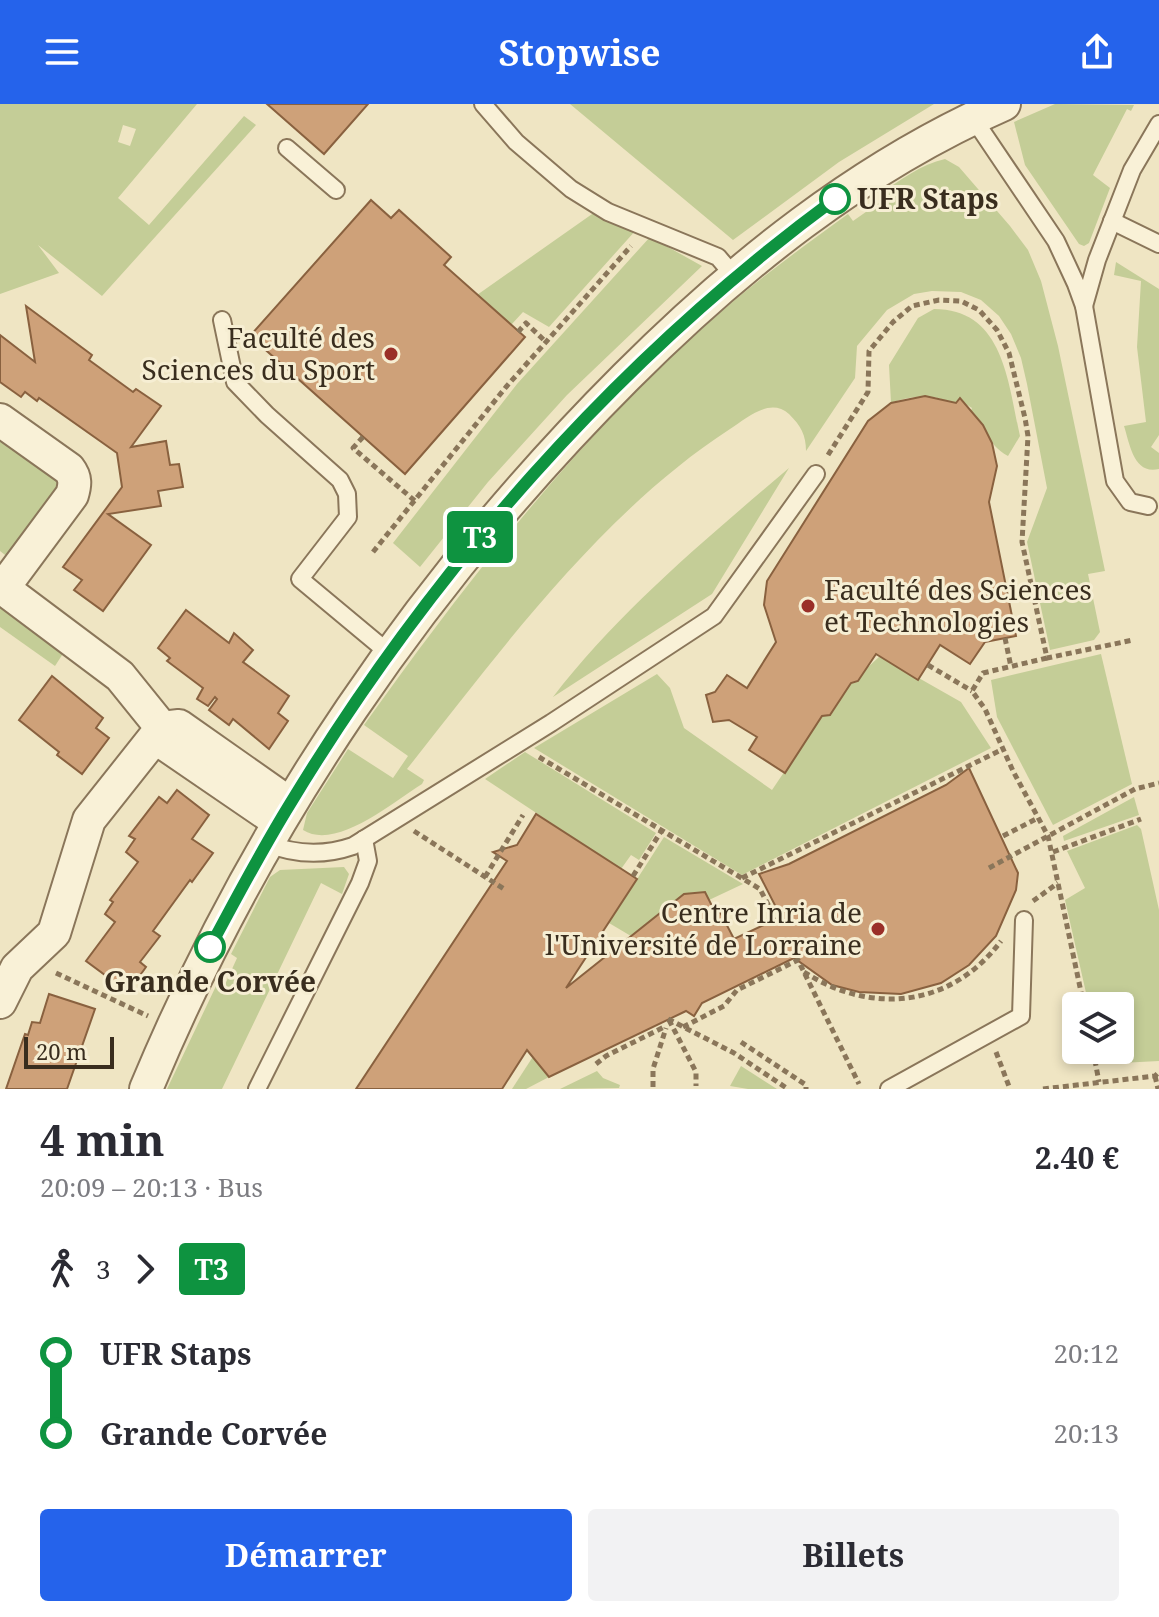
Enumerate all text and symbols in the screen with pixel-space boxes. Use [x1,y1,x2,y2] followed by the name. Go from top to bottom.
[498,28,661,77] text: Stopwise
[40,30,84,74] icon: menu
[1075,30,1119,74] icon: share
[857,179,998,217] place label: UFR Staps
[820,184,850,214] marker: UFR Staps
[141,318,375,388] place label: Faculté des Sciences du Sport
[382,345,400,363] marker: Faculté des Sciences du Sport
[444,511,516,563] line badge: T3
[463,518,497,556] text: T3
[824,570,1092,640] place label: Faculté des Sciences et Technologies
[799,597,817,615] marker: Faculté des Sciences et Technologies
[545,893,862,963] place label: Centre Inria de l'Université de Lorraine
[869,920,887,938] marker: Centre Inria de l'Université de Lorraine
[195,932,225,962] marker: Grande Corvée
[104,962,316,1000] place label: Grande Corvée
[1062,992,1134,1064] map controls
[1062,992,1134,1064] button: layers
[24,1033,114,1069] scale bar
[36,1036,87,1066] text: 20 m
[40,1109,165,1169] text: 4 min
[1035,1137,1119,1178] text: 2.40 €
[40,1169,263,1205] text: 20:09 – 20:13 · Bus
[40,1247,84,1291] icon: walk
[123,1247,167,1291] icon: forward
[195,1250,229,1288] text: T3
[96,1251,111,1287] text: 3
[100,1333,252,1374] text: UFR Staps
[1053,1335,1119,1371] text: 20:12
[100,1413,327,1454] text: Grande Corvée
[1053,1415,1119,1451] text: 20:13
[40,1509,572,1601] button: Démarrer
[588,1509,1119,1601] button: Billets

